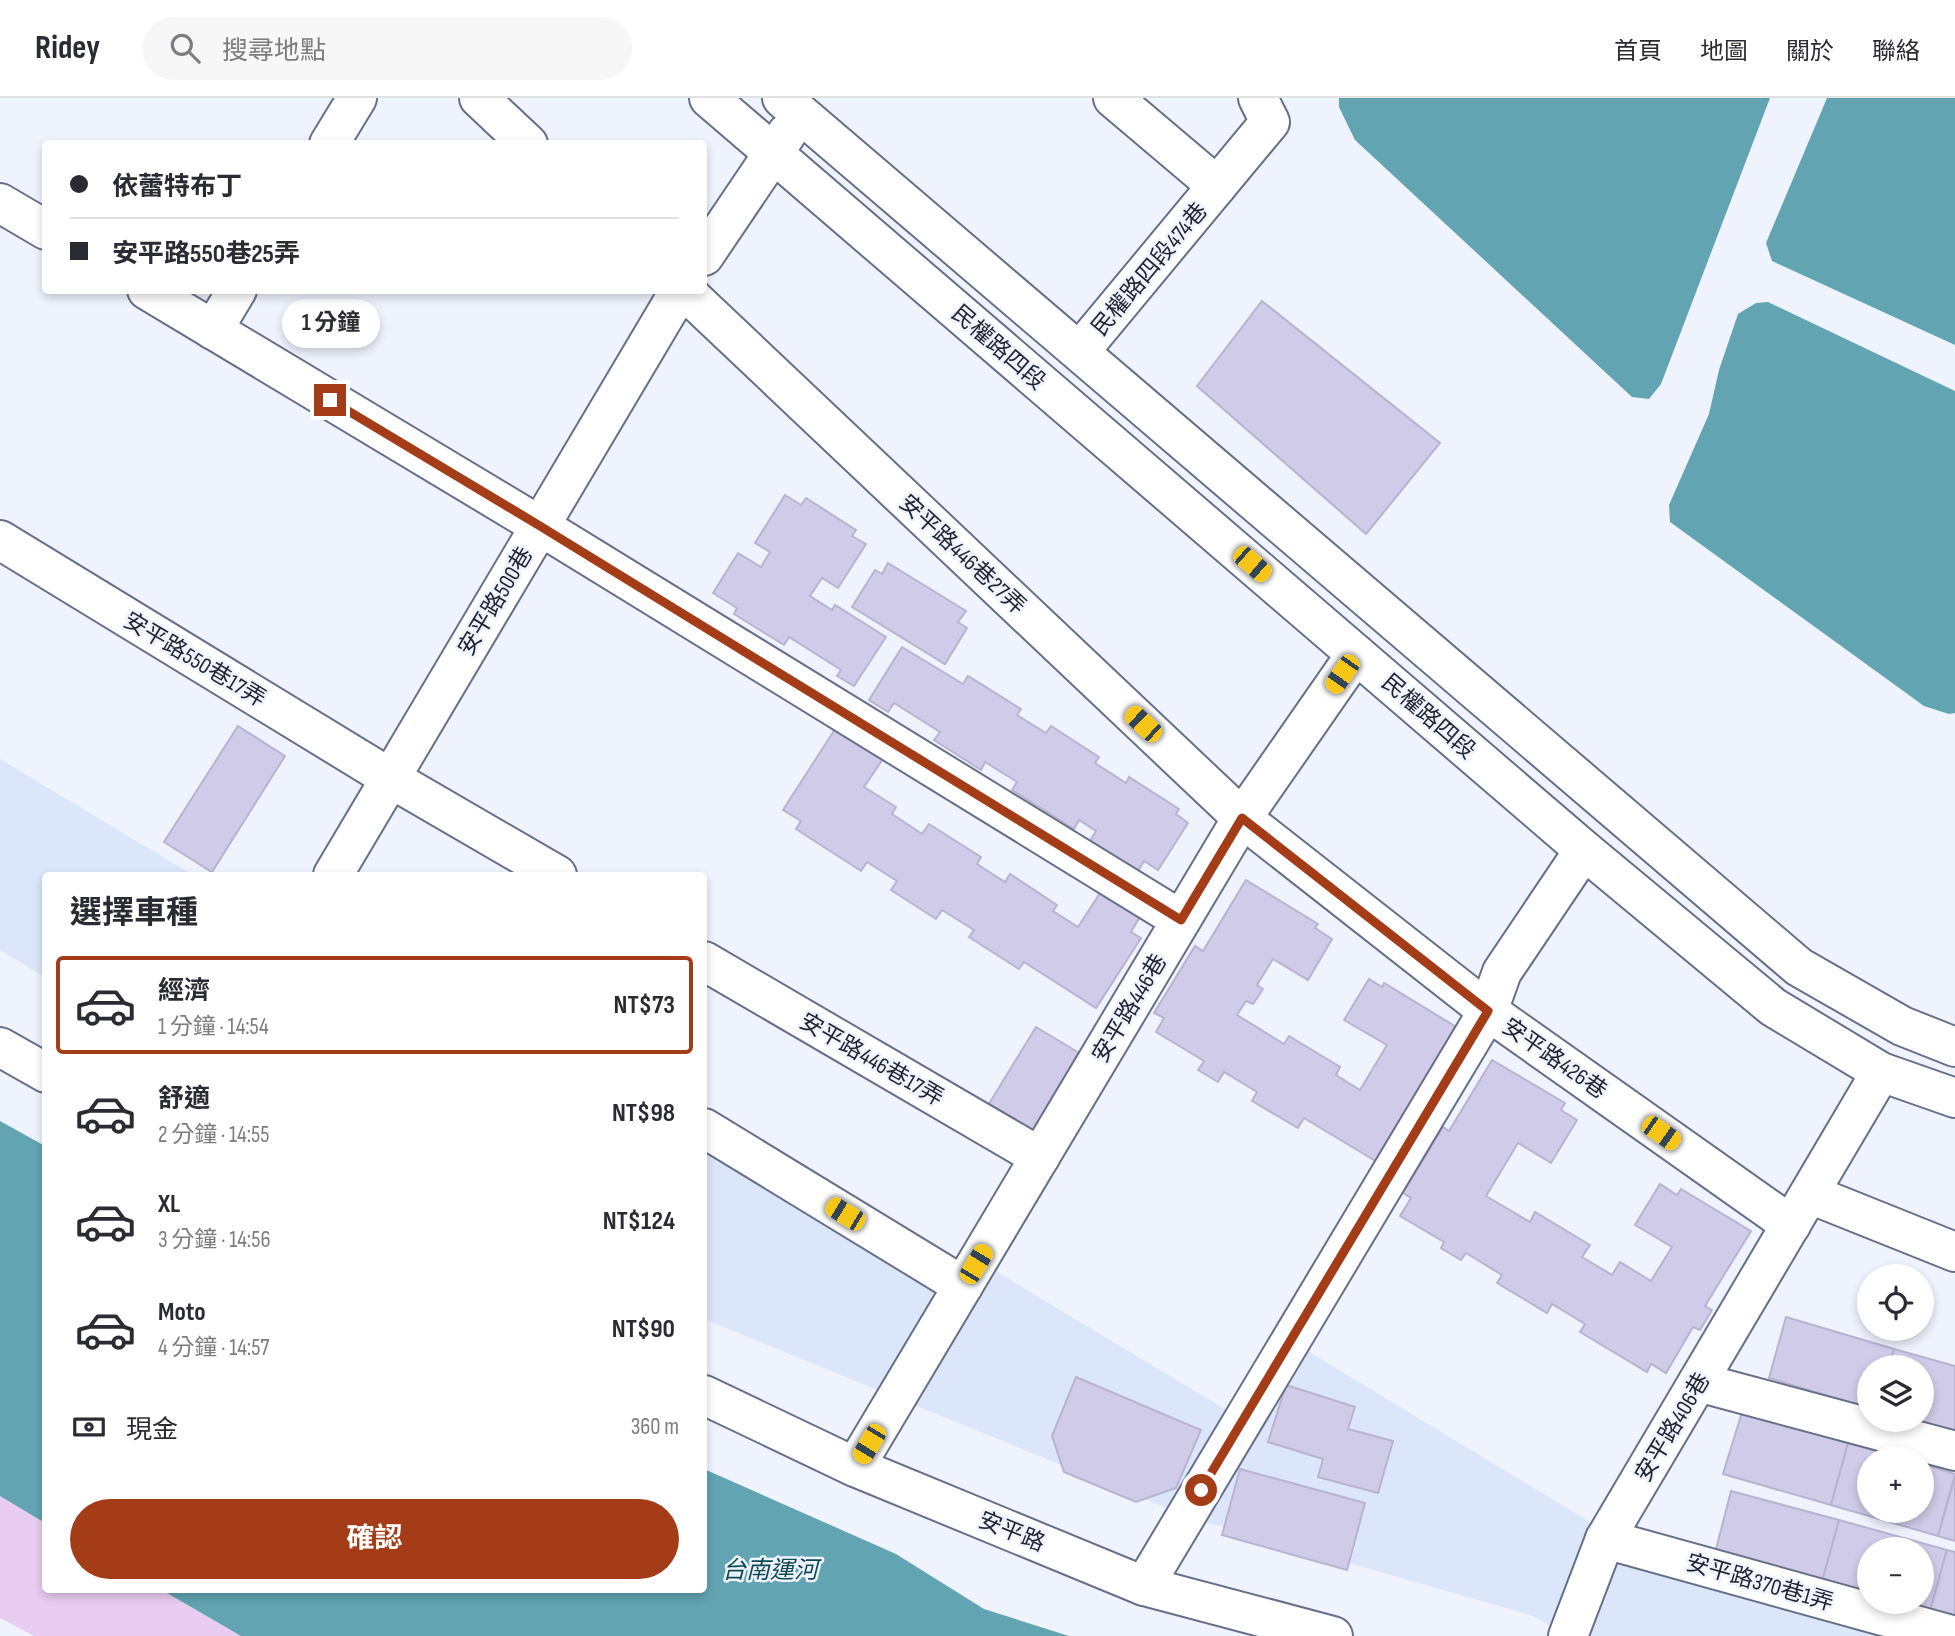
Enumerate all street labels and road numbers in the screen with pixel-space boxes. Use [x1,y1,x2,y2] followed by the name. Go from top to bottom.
[1086,197,1214,342] street label: 民權路四段474巷
[946,299,1051,396] street label: 民權路四段
[893,489,1032,621] street label: 安平路446巷27弄
[453,542,539,661] street label: 安平路500巷
[118,606,271,713] street label: 安平路550巷17弄
[1376,668,1481,765] street label: 民權路四段
[1087,949,1173,1068] street label: 安平路446巷
[795,1007,948,1112] street label: 安平路446巷17弄
[1497,1013,1612,1105] street label: 安平路426巷
[1629,1368,1716,1487] street label: 安平路406巷
[974,1506,1049,1558] street label: 安平路
[1683,1549,1837,1617] street label: 安平路370巷1弄

